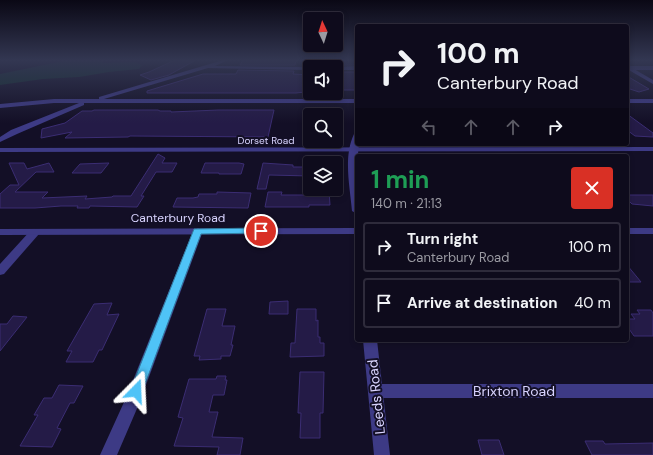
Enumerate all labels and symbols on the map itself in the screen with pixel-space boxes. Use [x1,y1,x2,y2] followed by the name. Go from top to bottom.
[303,12,343,52] north arrow
[238,134,294,147] street label: Dorset Road
[131,210,225,226] street label: Canterbury Road
[244,214,278,248] pin
[363,359,389,435] street label: Leeds Road
[115,370,157,412] position arrow
[473,382,555,400] street label: Brixton Road

